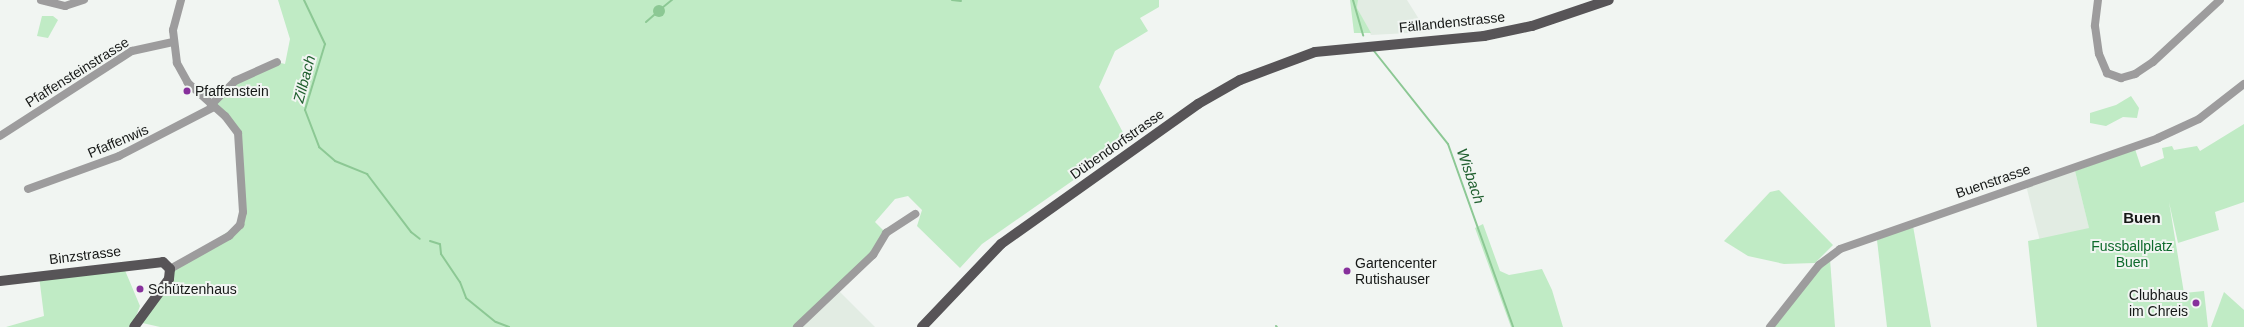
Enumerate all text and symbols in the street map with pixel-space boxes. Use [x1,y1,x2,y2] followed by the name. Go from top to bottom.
[1398,8,1506,36] street label: Fällandenstrasse
[22,33,132,111] street label: Pfaffensteinstrasse
[289,53,319,105] water label: Zilbach
[195,83,269,99] place label: Pfaffenstein
[182,86,192,96] marker: Pfaffenstein
[1067,105,1167,183] street label: Dübendorfstrasse
[85,121,151,161] street label: Pfaffenwis
[1453,146,1489,206] water label: Wisbach
[1953,160,2033,202] street label: Buenstrasse
[2123,209,2161,227] district label: Buen
[2091,238,2173,270] park label: Fussballplatz Buen
[48,242,122,268] street label: Binzstrasse
[1355,255,1437,288] place label: Gartencenter Rutishauser
[1342,266,1352,276] marker: Gartencenter Rutishauser
[148,281,237,297] place label: Schützenhaus
[135,284,145,294] marker: Schützenhaus
[2129,287,2188,320] place label: Clubhaus im Chreis
[2191,298,2201,308] marker: Clubhaus im Chreis

